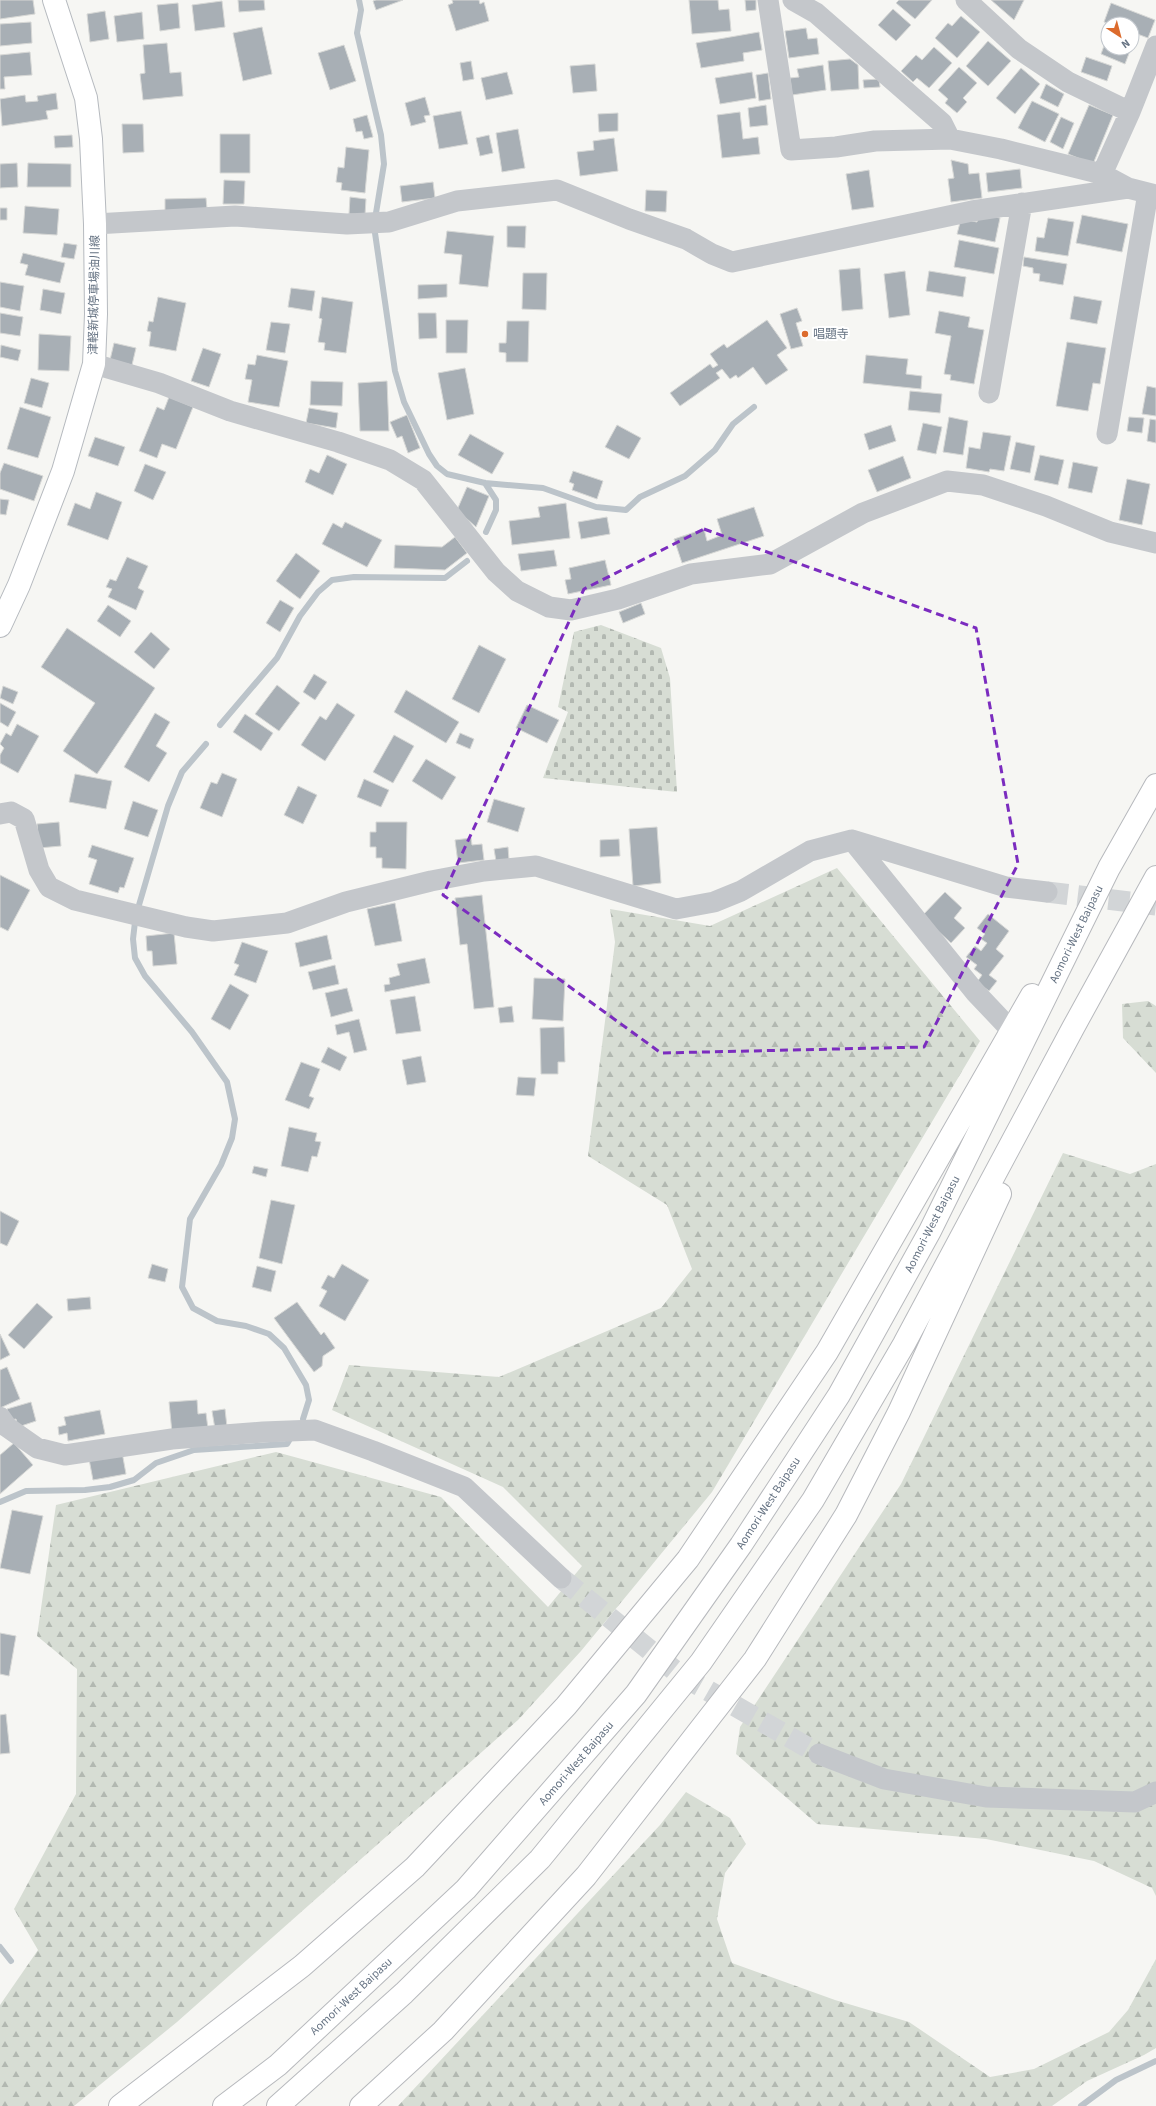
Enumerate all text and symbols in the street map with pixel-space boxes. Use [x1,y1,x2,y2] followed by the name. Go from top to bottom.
[1100,16,1140,56] north arrow
[1118,35,1133,52] text: N
[85,235,104,355] street label: 津軽新城停車場油川線
[813,326,849,343] place label: 唱題寺
[800,329,810,339] marker: 唱題寺
[1045,882,1108,986] street label: Aomori-West Baipasu
[901,1173,964,1276] street label: Aomori-West Baipasu
[732,1454,805,1553] street label: Aomori-West Baipasu
[535,1717,618,1809] street label: Aomori-West Baipasu
[306,1954,396,2039] street label: Aomori-West Baipasu

